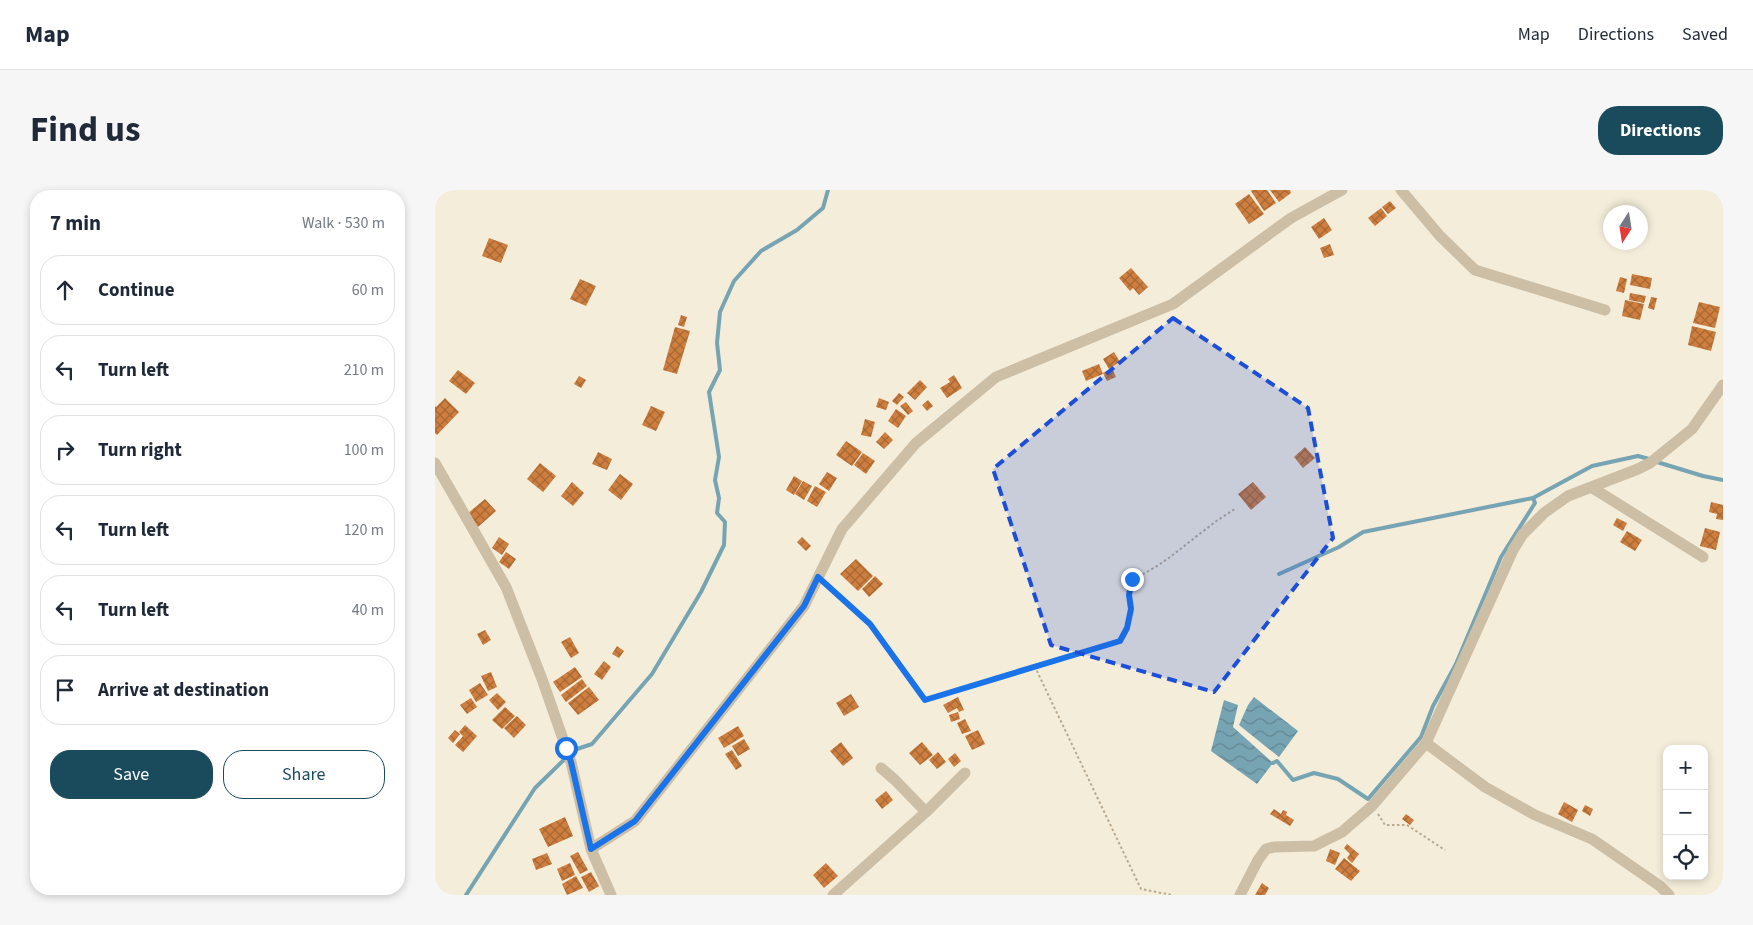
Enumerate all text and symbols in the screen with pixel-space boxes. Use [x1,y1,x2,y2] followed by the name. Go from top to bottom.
[25,17,70,52] text: Map
[1518,22,1550,47] text: Map
[1578,22,1654,47] text: Directions
[1682,22,1728,47] text: Saved
[30,105,140,155] text: Find us
[1598,106,1723,155] button: Directions
[1603,205,1648,250] north arrow
[50,208,101,238] text: 7 min
[302,212,385,234] text: Walk · 530 m
[51,276,79,304] icon: ahead
[98,277,175,304] text: Continue
[352,279,384,301] text: 60 m
[51,356,79,384] icon: left
[98,357,169,384] text: Turn left
[344,359,384,381] text: 210 m
[51,436,79,464] icon: right
[98,437,182,464] text: Turn right
[344,439,384,461] text: 100 m
[51,516,79,544] icon: left
[98,517,169,544] text: Turn left
[344,519,384,541] text: 120 m
[1121,568,1144,591] route end
[51,596,79,624] icon: left
[98,597,169,624] text: Turn left
[352,599,384,621] text: 40 m
[51,676,79,704] icon: arrive
[98,677,269,704] text: Arrive at destination
[555,737,578,760] route start
[1663,745,1708,880] map controls
[1663,745,1708,790] button: +
[50,750,213,799] button: Save
[223,750,385,799] button: Share
[1663,790,1708,835] button: −
[1663,835,1708,880] button: locate

